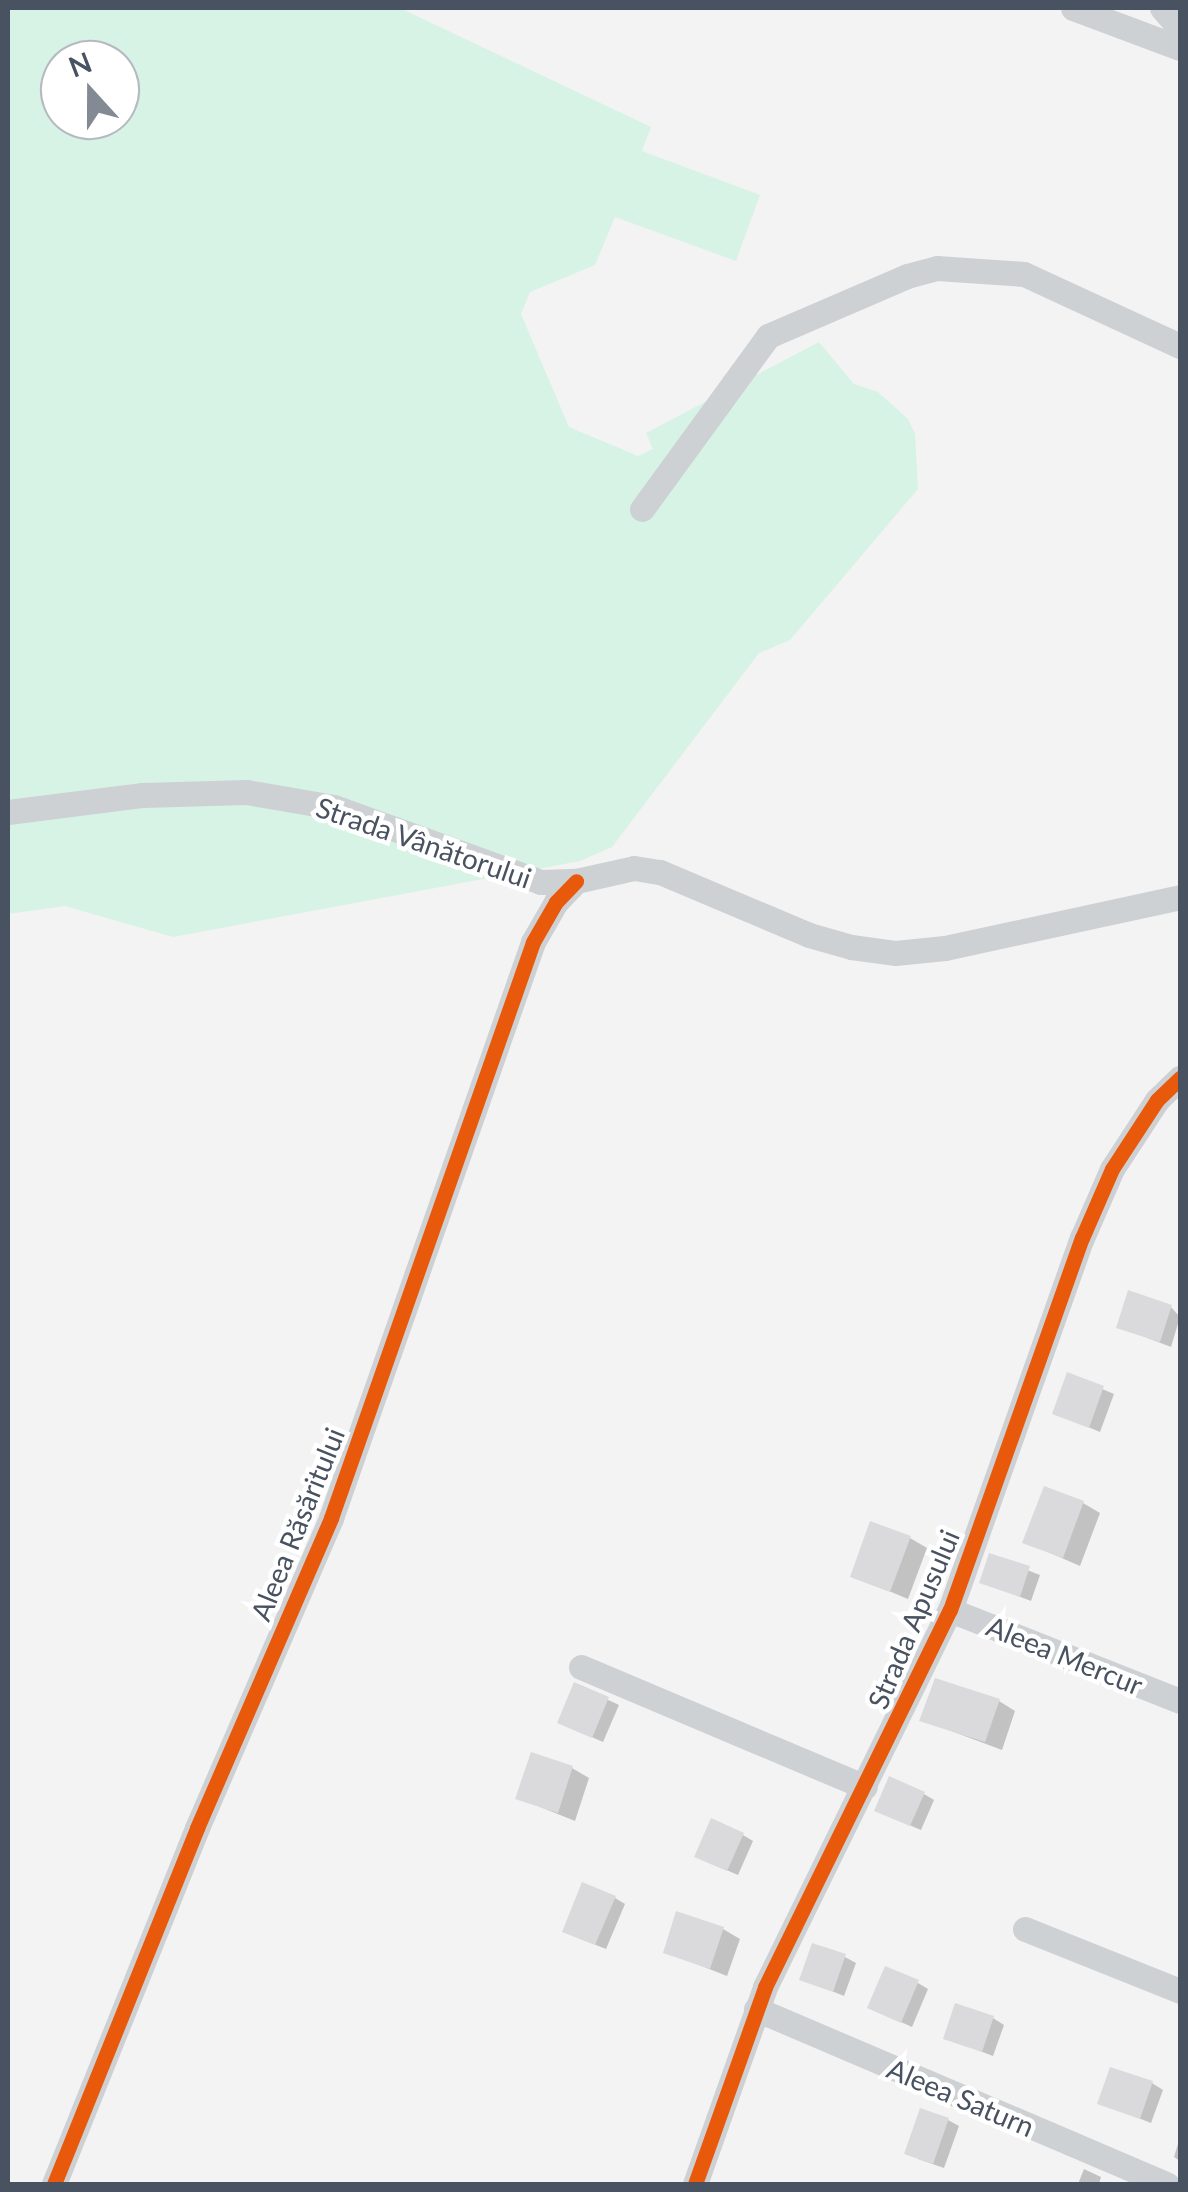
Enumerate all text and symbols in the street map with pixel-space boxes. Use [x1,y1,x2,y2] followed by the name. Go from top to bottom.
[40,40,140,140] north arrow
[64,44,96,84] text: N
[312,789,536,895] street label: Strada Vânătorului
[243,1423,351,1625] street label: Aleea Răsăritului
[860,1524,966,1714] street label: Strada Apusului
[982,1608,1148,1702] street label: Aleea Mercur
[882,2051,1040,2143] street label: Aleea Saturn

